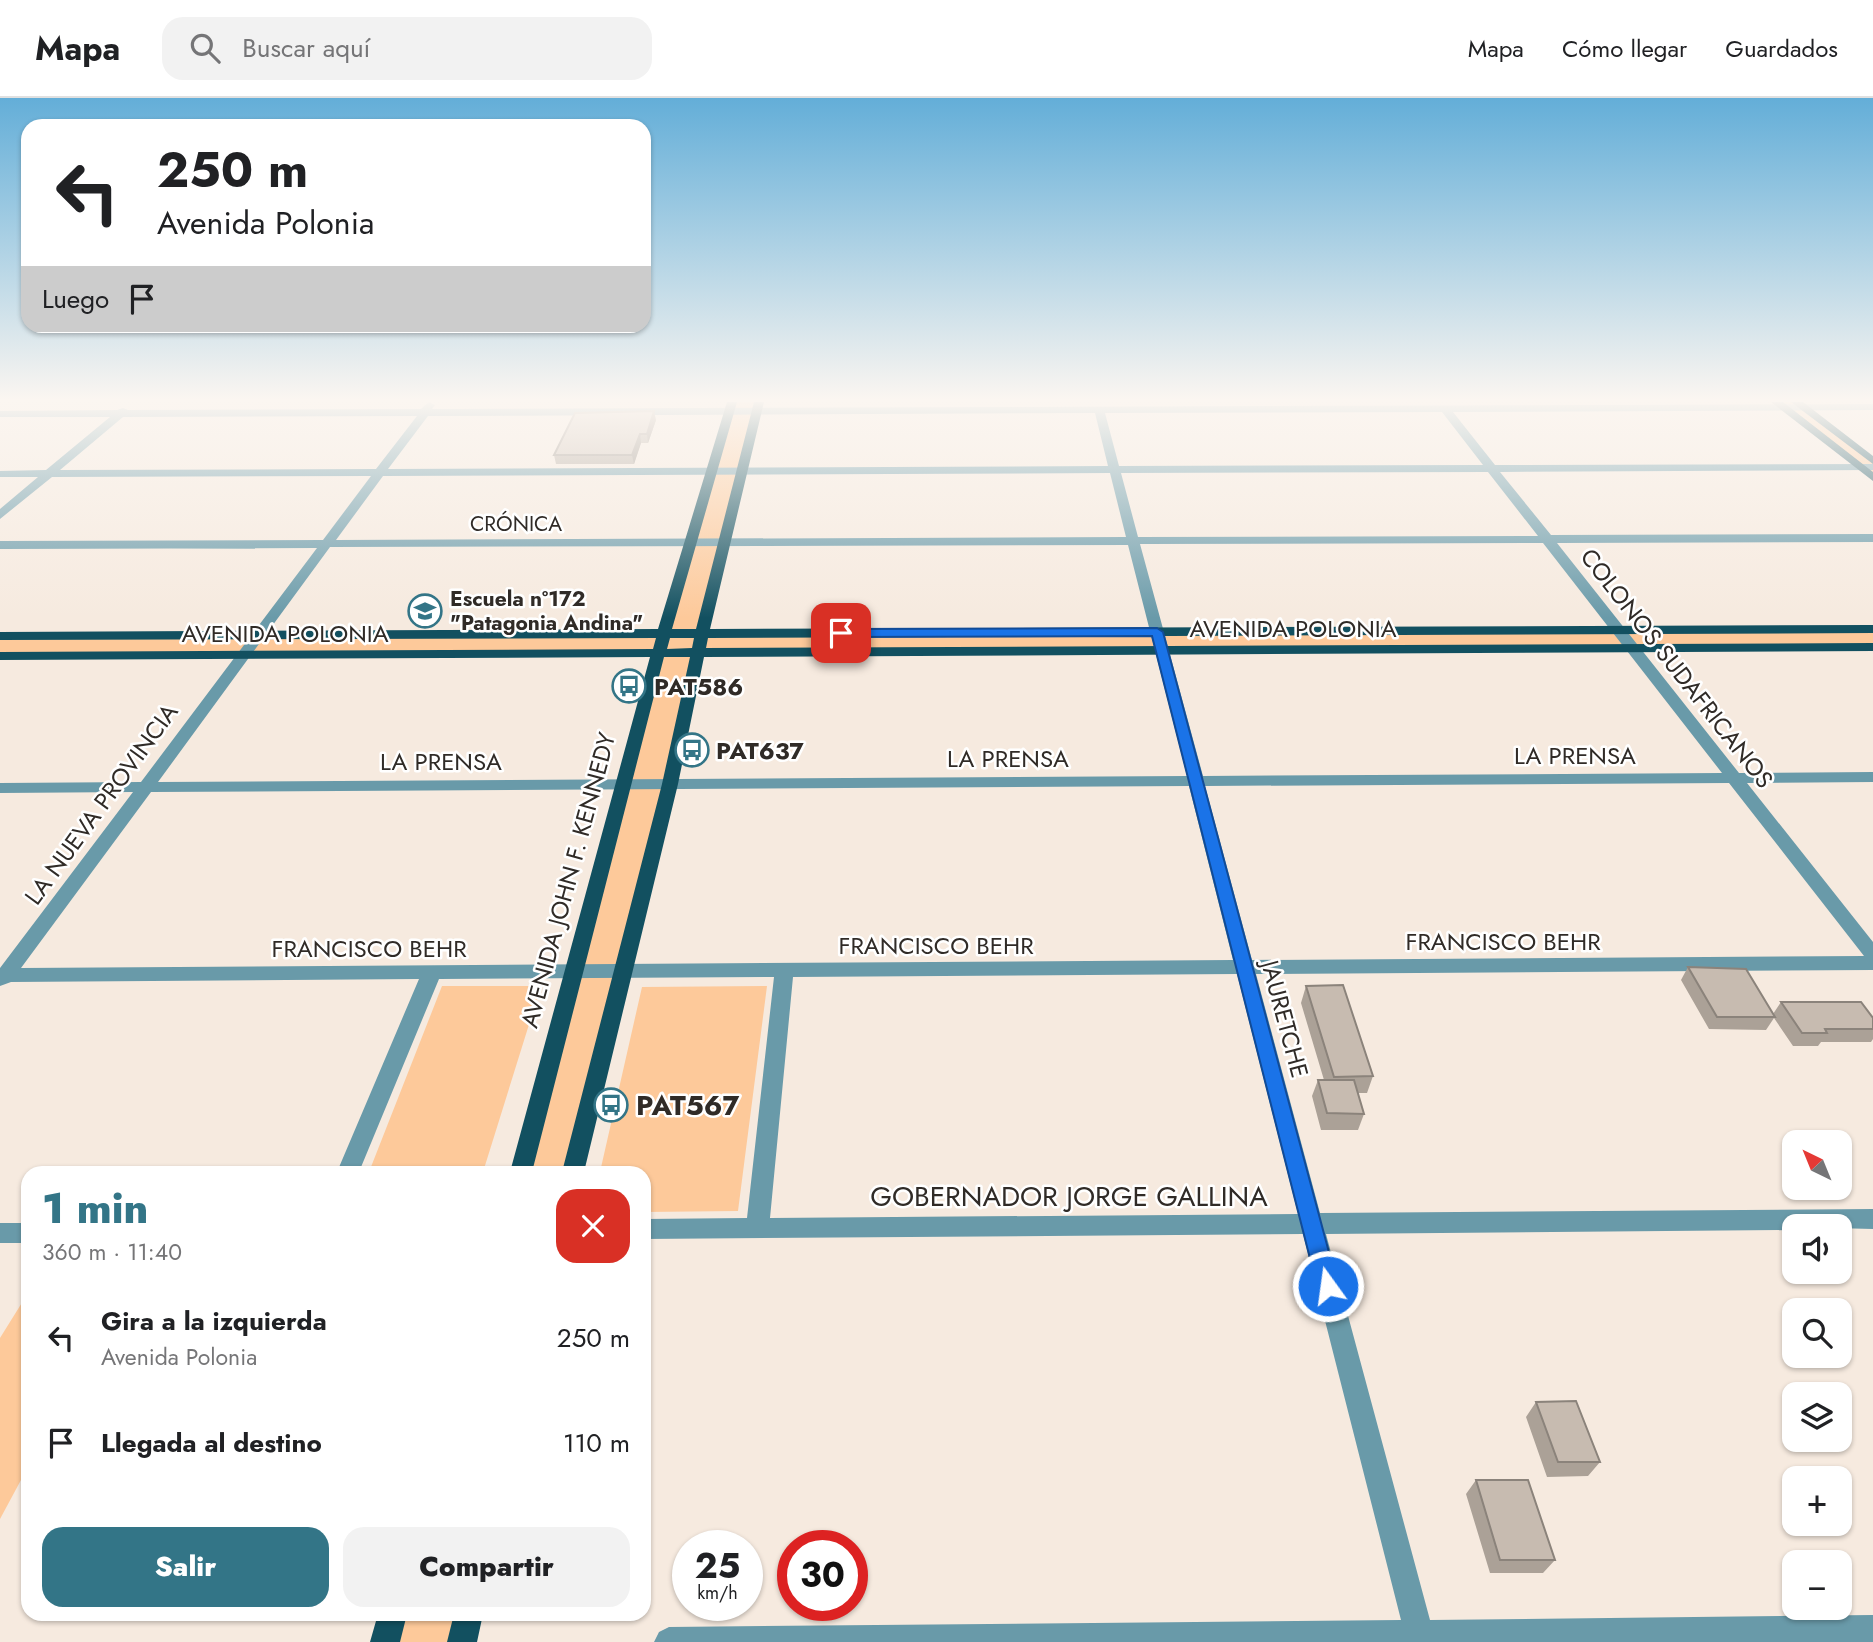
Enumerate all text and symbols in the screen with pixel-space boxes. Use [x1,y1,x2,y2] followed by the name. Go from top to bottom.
[162,17,652,80] search box
[35,25,120,72] text: Mapa
[186,29,224,67] icon: search
[242,29,370,67] text: Buscar aquí
[1468,31,1524,66] text: Mapa
[1562,31,1687,66] text: Cómo llegar
[1725,31,1838,66] text: Guardados
[157,135,308,205] text: 250 m
[42,147,133,238] icon: left
[157,200,374,246] text: Avenida Polonia
[42,280,109,318] text: Luego
[123,280,161,318] icon: arrive
[470,509,562,539] street label: CRÓNICA
[1572,541,1782,795] street label: COLONOS SUDAFRICANOS
[450,584,643,638] place label: Escuela n°172 "Patagonia Andina"
[406,592,444,630] school or university icon: Escuela n°172 "Patagonia Andina"
[811,603,871,663] pin
[1189,611,1397,646] street label: AVENIDA POLONIA
[822,614,860,652] icon: arrive
[181,616,389,651] street label: AVENIDA POLONIA
[610,667,648,705] bus stop icon: PAT586
[654,669,743,704] place label: PAT586
[16,696,186,912] street label: LA NUEVA PROVINCIA
[512,728,624,1031] street label: AVENIDA JOHN F. KENNEDY
[673,731,711,769] bus stop icon: PAT637
[716,733,804,768] place label: PAT637
[1514,738,1636,773] street label: LA PRENSA
[947,741,1069,776] street label: LA PRENSA
[380,744,502,779] street label: LA PRENSA
[1405,924,1601,959] street label: FRANCISCO BEHR
[838,928,1034,963] street label: FRANCISCO BEHR
[271,931,467,966] street label: FRANCISCO BEHR
[1252,954,1317,1081] street label: JAURETCHE
[636,1085,740,1126] place label: PAT567
[592,1086,630,1124] bus stop icon: PAT567
[1782,1130,1852,1200] north arrow
[1782,1130,1852,1620] map controls
[870,1176,1268,1217] street label: GOBERNADOR JORGE GALLINA
[42,1178,148,1239] text: 1 min
[556,1189,630,1263] button: close
[1782,1214,1852,1284] button: sound
[42,1235,182,1269] text: 360 m · 11:40
[1291,1249,1365,1323] position arrow
[1782,1298,1852,1368] button: search
[101,1302,327,1340] text: Gira a la izquierda
[42,1319,80,1357] icon: left
[557,1319,630,1357] text: 250 m
[101,1340,257,1374] text: Avenida Polonia
[1782,1382,1852,1452] button: layers
[42,1424,80,1462] icon: arrive
[101,1424,322,1462] text: Llegada al destino
[563,1424,630,1462] text: 110 m
[1782,1466,1852,1536] button: +
[42,1527,329,1607] button: Salir
[343,1527,630,1607] button: Compartir
[777,1530,868,1621] speed limit sign: 30
[695,1541,740,1591] text: 25
[1782,1550,1852,1620] button: −
[697,1580,738,1606] text: km/h

